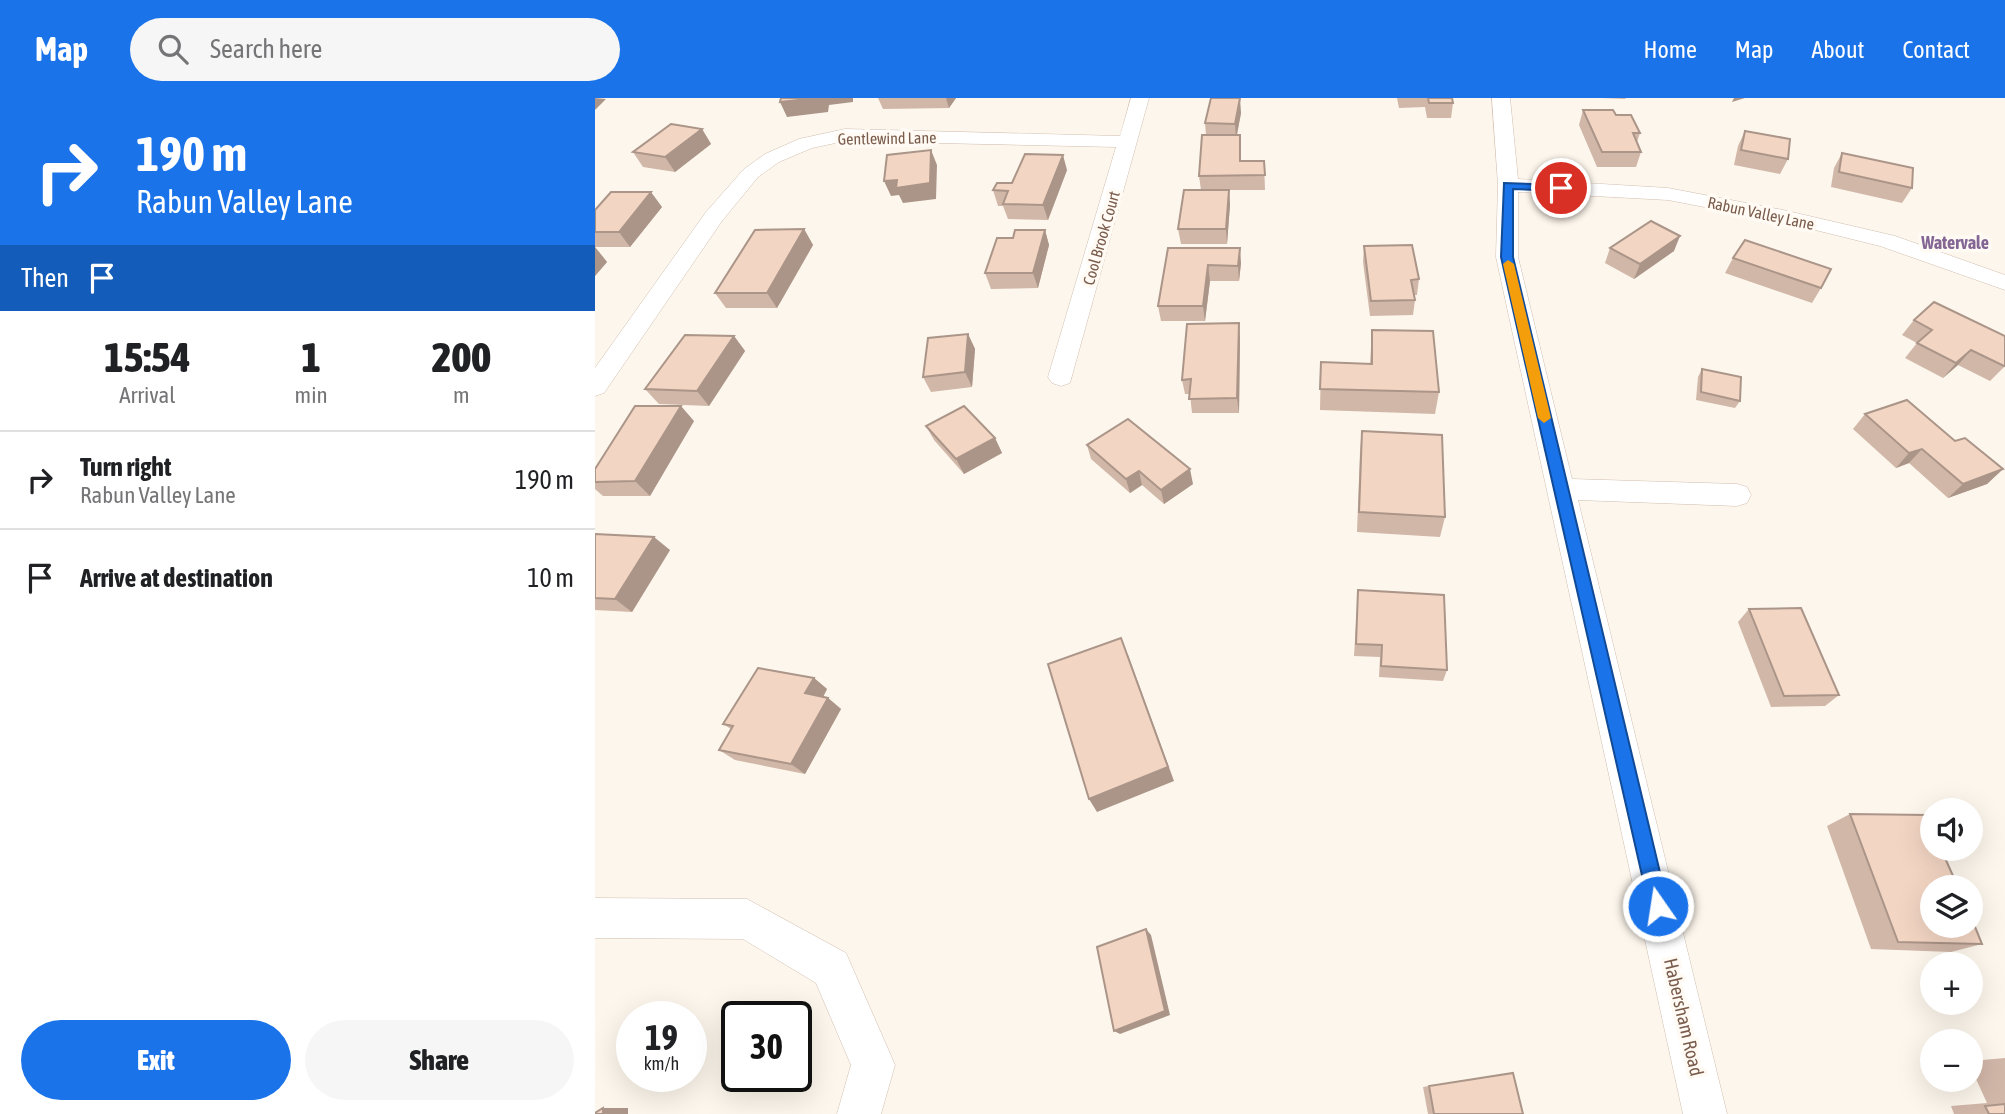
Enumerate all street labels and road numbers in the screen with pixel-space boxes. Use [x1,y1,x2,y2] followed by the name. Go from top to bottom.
[837,128,937,148] street label: Gentlewind Lane
[1079,189,1123,287] street label: Cool Brook Court
[1706,193,1816,234] street label: Rabun Valley Lane
[1660,956,1708,1078] street label: Habersham Road

